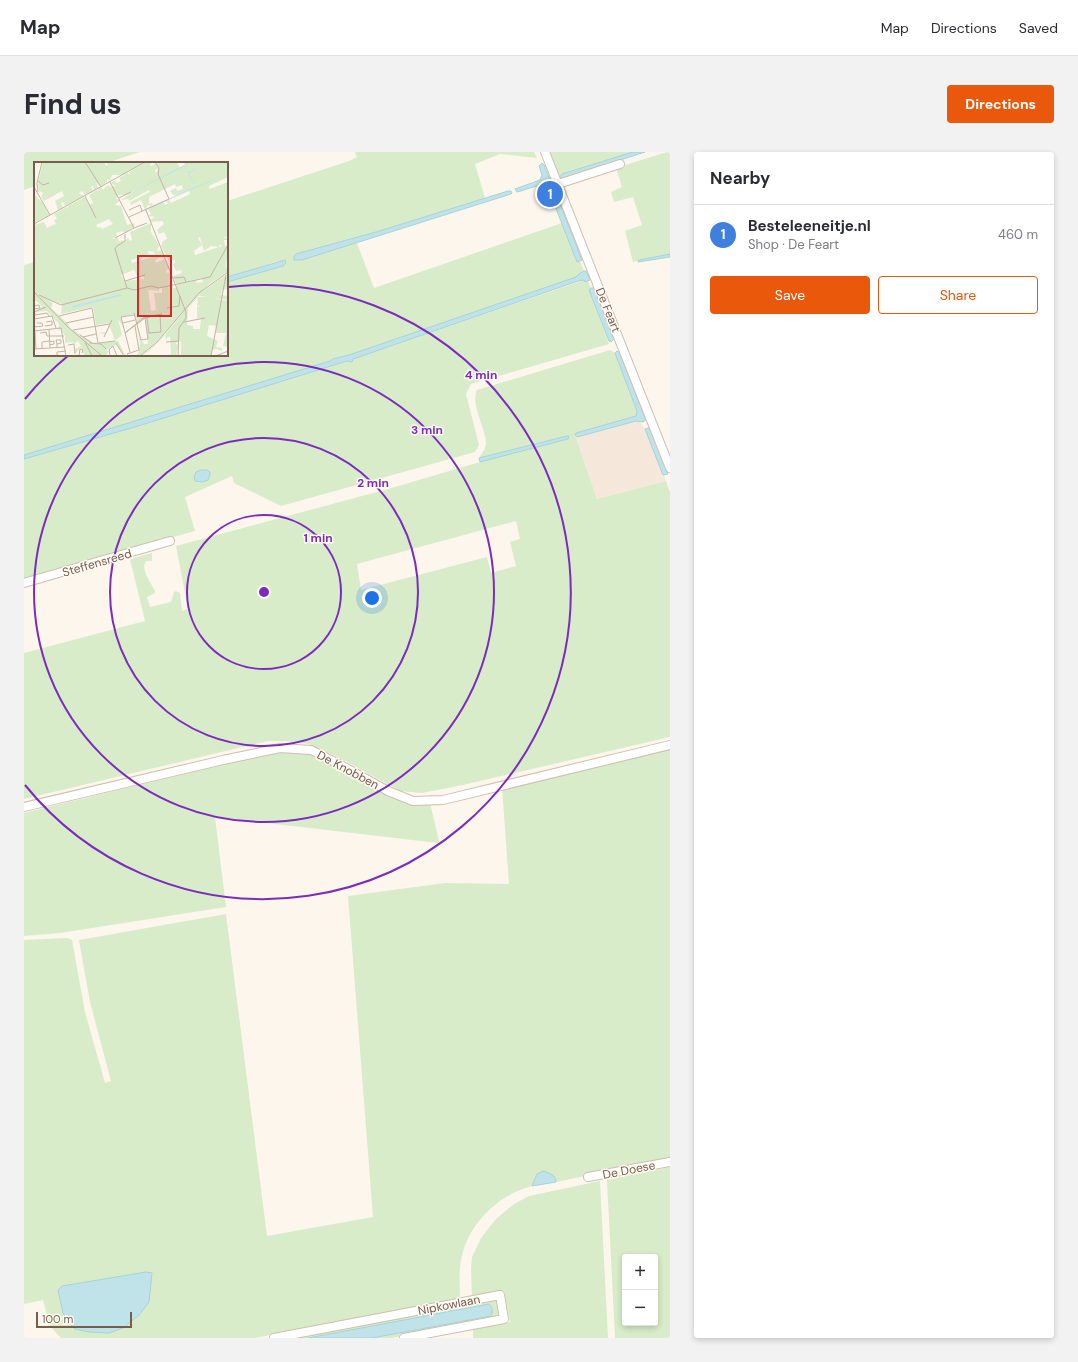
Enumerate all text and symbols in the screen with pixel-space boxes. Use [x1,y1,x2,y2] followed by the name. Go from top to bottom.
[20,15,60,40] text: Map
[881,19,909,37] text: Map
[931,19,997,37] text: Directions
[1019,19,1058,37] text: Saved
[947,85,1054,123] button: Directions
[24,86,122,123] text: Find us
[34,162,228,356] inset map
[710,167,770,189] text: Nearby
[537,179,563,209] pin: 1
[748,216,871,236] text: Besteleeneitje.nl
[721,226,725,243] text: 1
[998,226,1038,243] text: 460 m
[748,236,839,253] text: Shop · De Feart
[710,276,870,314] button: Save
[878,276,1038,314] button: Share
[592,285,624,335] street label: De Feart
[465,367,497,383] text: 4 min
[411,422,443,438] text: 3 min
[357,475,389,491] text: 2 min
[303,530,333,546] text: 1 min
[61,545,133,581] street label: Steffensreed
[257,585,271,599] centre of rings
[362,588,382,608] your location
[314,747,382,793] street label: De Knobben
[601,1157,657,1183] street label: De Doese
[622,1254,658,1326] map controls
[622,1254,658,1290] button: +
[622,1290,658,1326] button: −
[417,1291,482,1319] street label: Nipkowlaan
[36,1310,132,1329] scale bar
[42,1312,73,1326] text: 100 m

